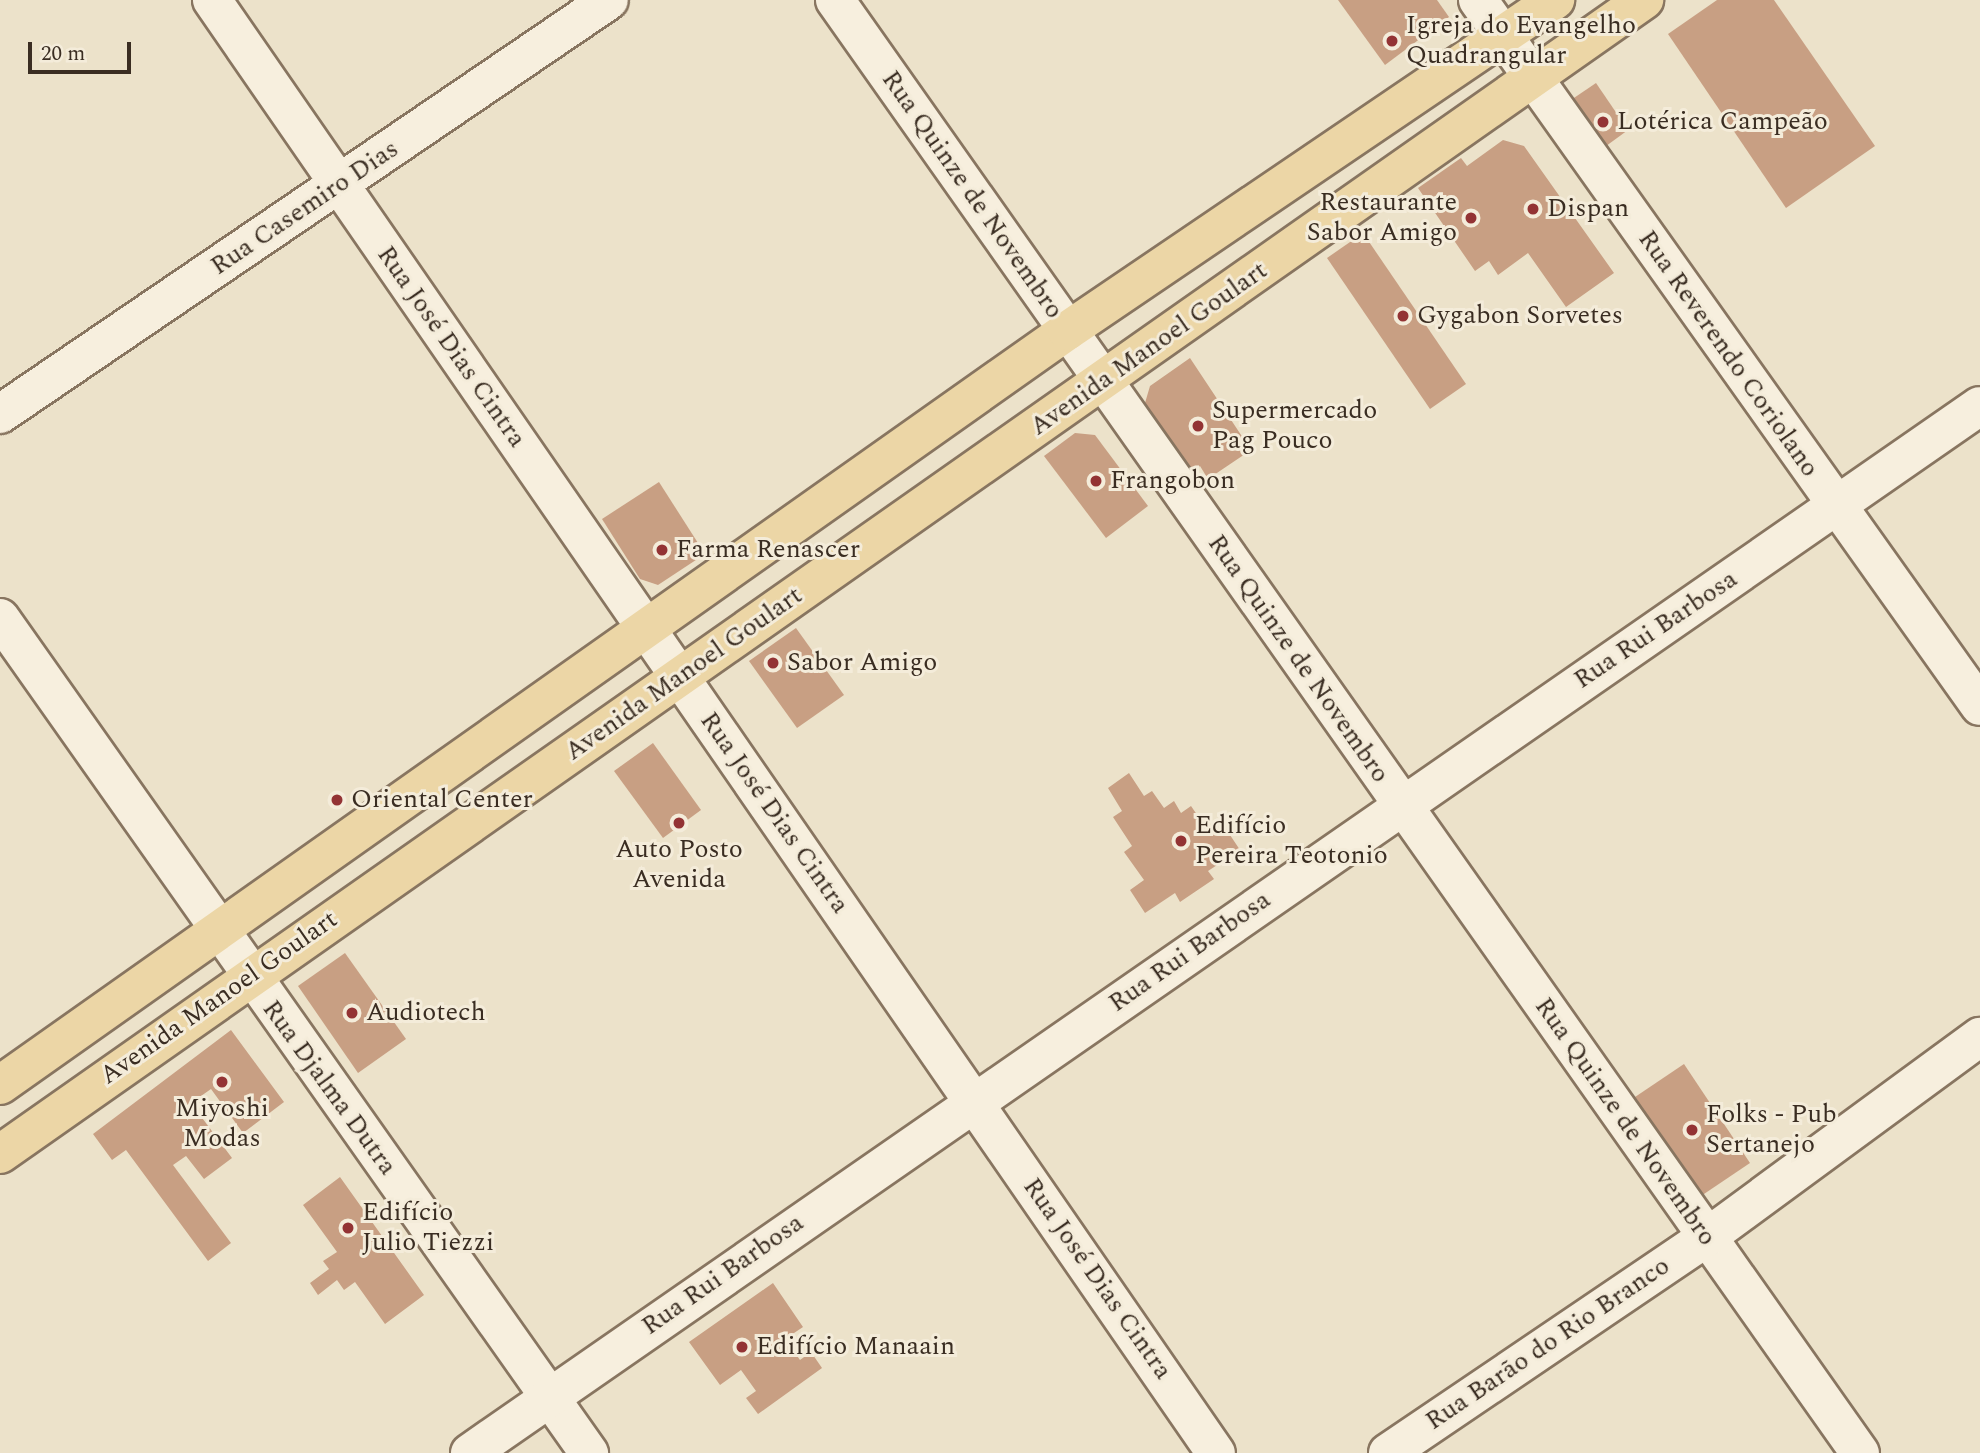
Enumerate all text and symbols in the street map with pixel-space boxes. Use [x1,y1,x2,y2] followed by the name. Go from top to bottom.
[1406,10,1636,72] place label: Igreja do Evangelho Quadrangular
[32,28,135,72] scale bar
[1384,33,1400,49] marker: Igreja do Evangelho Quadrangular
[41,38,85,70] text: 20 m
[874,65,1070,325] street label: Rua Quinze de Novembro
[1617,106,1828,138] place label: Lotérica Campeão
[1595,114,1611,130] marker: Lotérica Campeão
[205,134,405,282] street label: Rua Casemiro Dias
[1307,187,1457,248] place label: Restaurante Sabor Amigo
[1547,193,1629,225] place label: Dispan
[1525,201,1541,217] marker: Dispan
[1463,210,1479,226] marker: Restaurante Sabor Amigo
[1631,225,1825,483] street label: Rua Reverendo Coriolano
[370,240,532,454] street label: Rua José Dias Cintra
[1024,255,1274,443] street label: Avenida Manoel Goulart
[1417,300,1623,332] place label: Gygabon Sorvetes
[1395,308,1411,324] marker: Gygabon Sorvetes
[1212,395,1377,457] place label: Supermercado Pag Pouco
[1190,418,1206,434] marker: Supermercado Pag Pouco
[1110,465,1235,497] place label: Frangobon
[1088,473,1104,489] marker: Frangobon
[1200,529,1396,789] street label: Rua Quinze de Novembro
[676,534,860,566] place label: Farma Renascer
[654,542,670,558] marker: Farma Renascer
[1568,564,1744,696] street label: Rua Rui Barbosa
[559,580,809,768] street label: Avenida Manoel Goulart
[787,647,937,679] place label: Sabor Amigo
[765,655,781,671] marker: Sabor Amigo
[693,706,855,920] street label: Rua José Dias Cintra
[351,784,533,816] place label: Oriental Center
[329,792,345,808] marker: Oriental Center
[1195,810,1388,872] place label: Edifício Pereira Teotonio
[671,815,687,831] marker: Auto Posto Avenida
[1173,833,1189,849] marker: Edifício Pereira Teotonio
[615,834,743,896] place label: Auto Posto Avenida
[1103,885,1277,1019] street label: Rua Rui Barbosa
[94,904,344,1092] street label: Avenida Manoel Goulart
[1527,992,1723,1252] street label: Rua Quinze de Novembro
[255,995,403,1181] street label: Rua Djalma Dutra
[366,997,486,1029] place label: Audiotech
[344,1005,360,1021] marker: Audiotech
[214,1074,230,1090] marker: Miyoshi Modas
[175,1093,269,1154] place label: Miyoshi Modas
[1706,1099,1837,1160] place label: Folks - Pub Sertanejo
[1684,1122,1700,1138] marker: Folks - Pub Sertanejo
[1016,1172,1178,1386] street label: Rua José Dias Cintra
[362,1197,494,1258] place label: Edifício Julio Tiezzi
[636,1208,810,1342] street label: Rua Rui Barbosa
[340,1220,356,1236] marker: Edifício Julio Tiezzi
[1420,1251,1676,1437] street label: Rua Barão do Rio Branco
[756,1331,955,1363] place label: Edifício Manaain
[734,1339,750,1355] marker: Edifício Manaain

